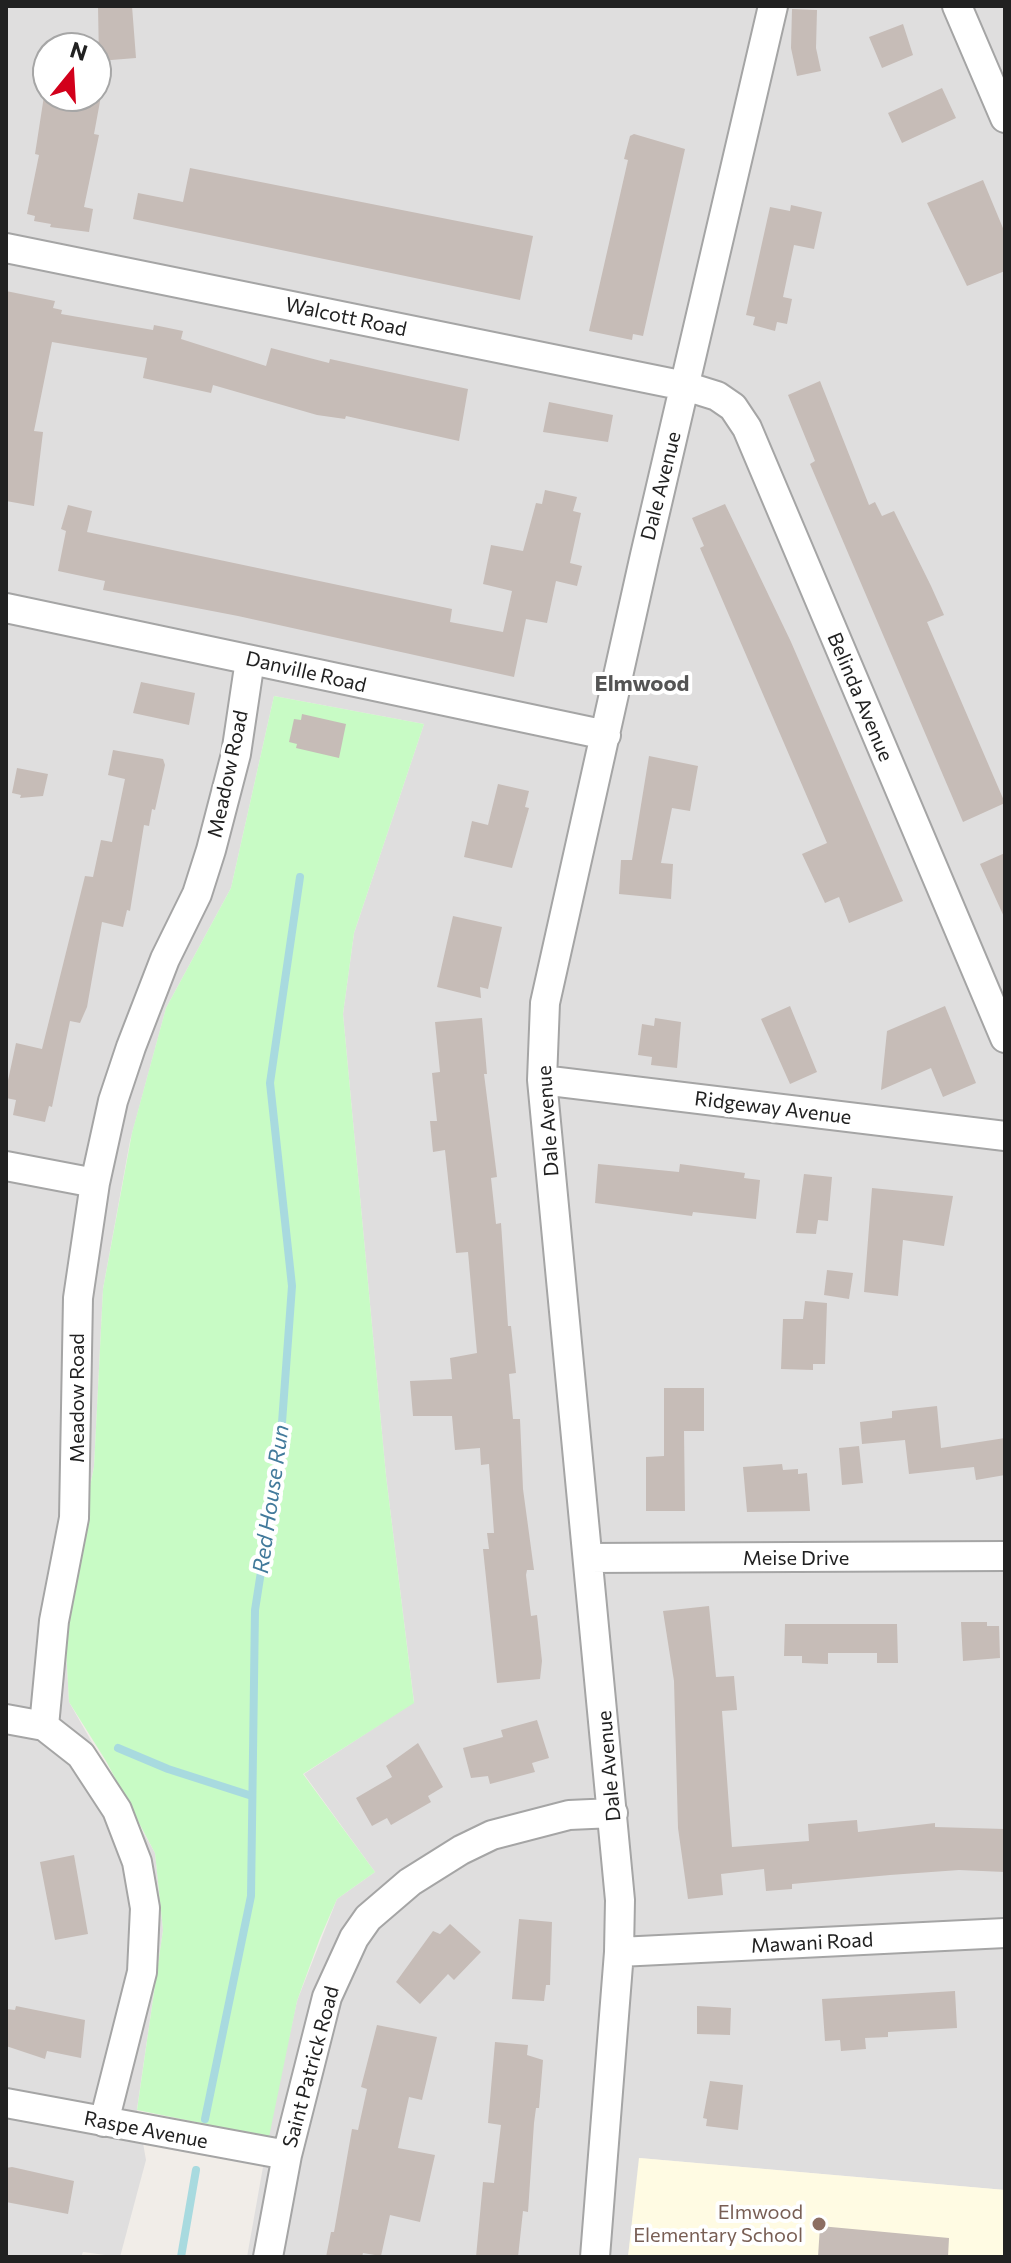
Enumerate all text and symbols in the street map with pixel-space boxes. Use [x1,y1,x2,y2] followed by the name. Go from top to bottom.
[32,32,112,112] north arrow
[67,35,91,66] text: N
[283,292,409,342] street label: Walcott Road
[636,429,686,543] street label: Dale Avenue
[822,629,898,765] street label: Belinda Avenue
[243,646,369,698] street label: Danville Road
[595,671,689,697] district label: Elmwood
[203,708,253,840] street label: Meadow Road
[532,1065,564,1177] street label: Dale Avenue
[693,1086,853,1130] street label: Ridgeway Avenue
[65,1333,89,1463] street label: Meadow Road
[248,1423,294,1575] water label: Red House Run
[743,1546,849,1570] street label: Meise Drive
[592,1710,626,1822] street label: Dale Avenue
[750,1928,874,1958] street label: Mawani Road
[278,1984,344,2150] street label: Saint Patrick Road
[82,2106,210,2154] street label: Raspe Avenue
[633,2200,803,2247] place label: Elmwood Elementary School
[810,2215,828,2233] marker: Elmwood Elementary School

